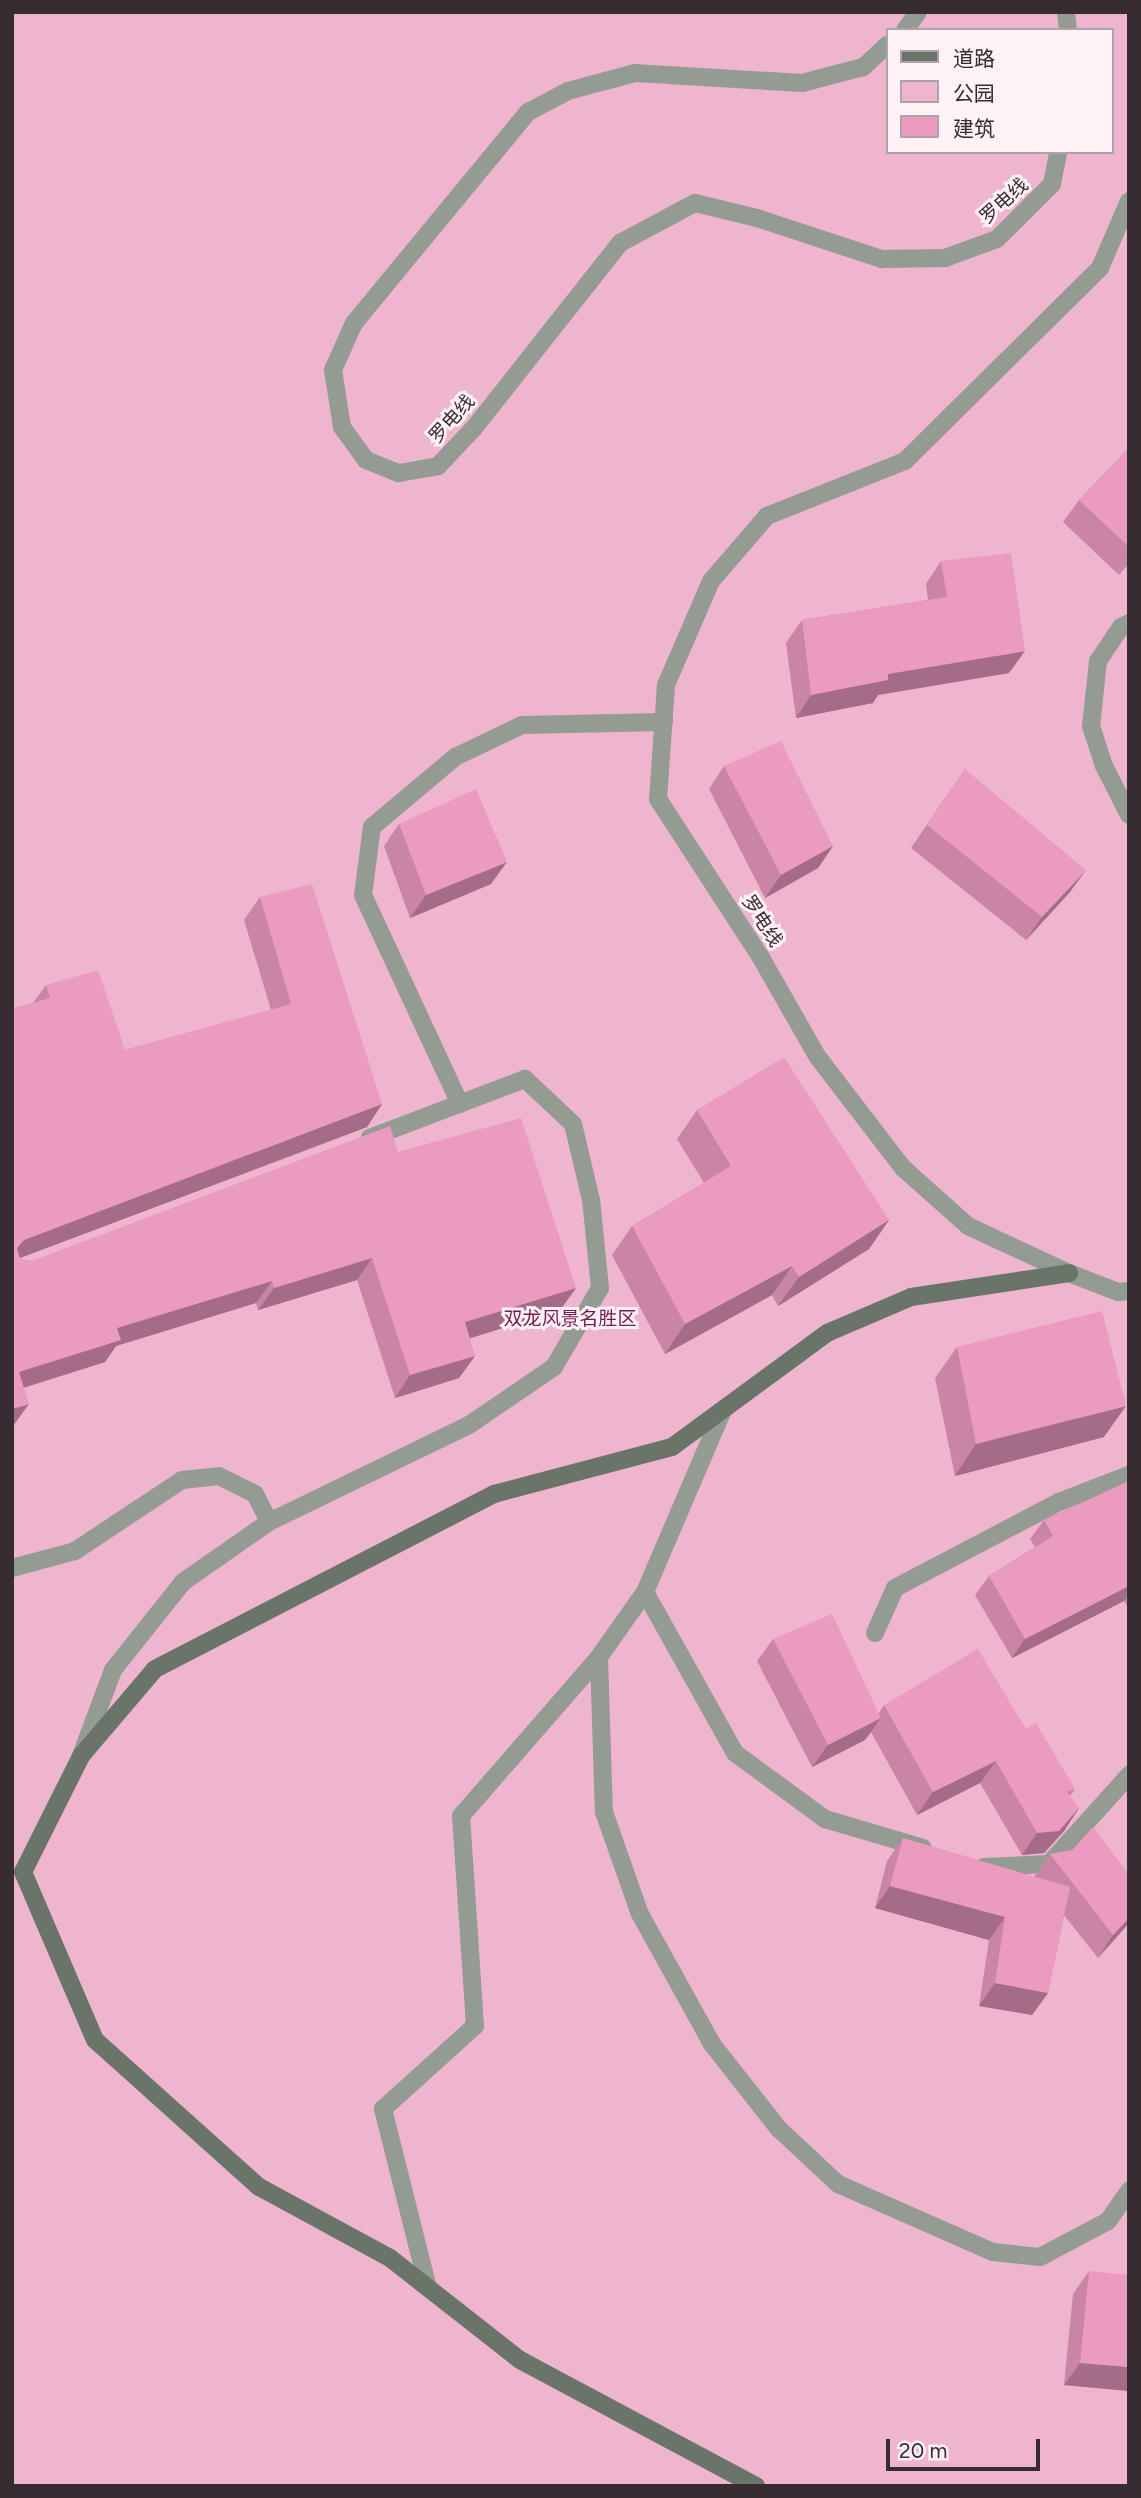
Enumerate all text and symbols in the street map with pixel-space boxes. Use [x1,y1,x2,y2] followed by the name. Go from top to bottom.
[886,28,1113,154] legend
[953,46,995,71] text: 道路
[953,81,995,106] text: 公园
[953,116,995,141] text: 建筑
[975,173,1033,229] street label: 罗电线
[424,390,480,448] street label: 罗电线
[737,891,787,951] street label: 罗电线
[504,1308,636,1330] park label: 双龙风景名胜区
[889,2424,1043,2468] scale bar
[899,2438,947,2463] text: 20 m

